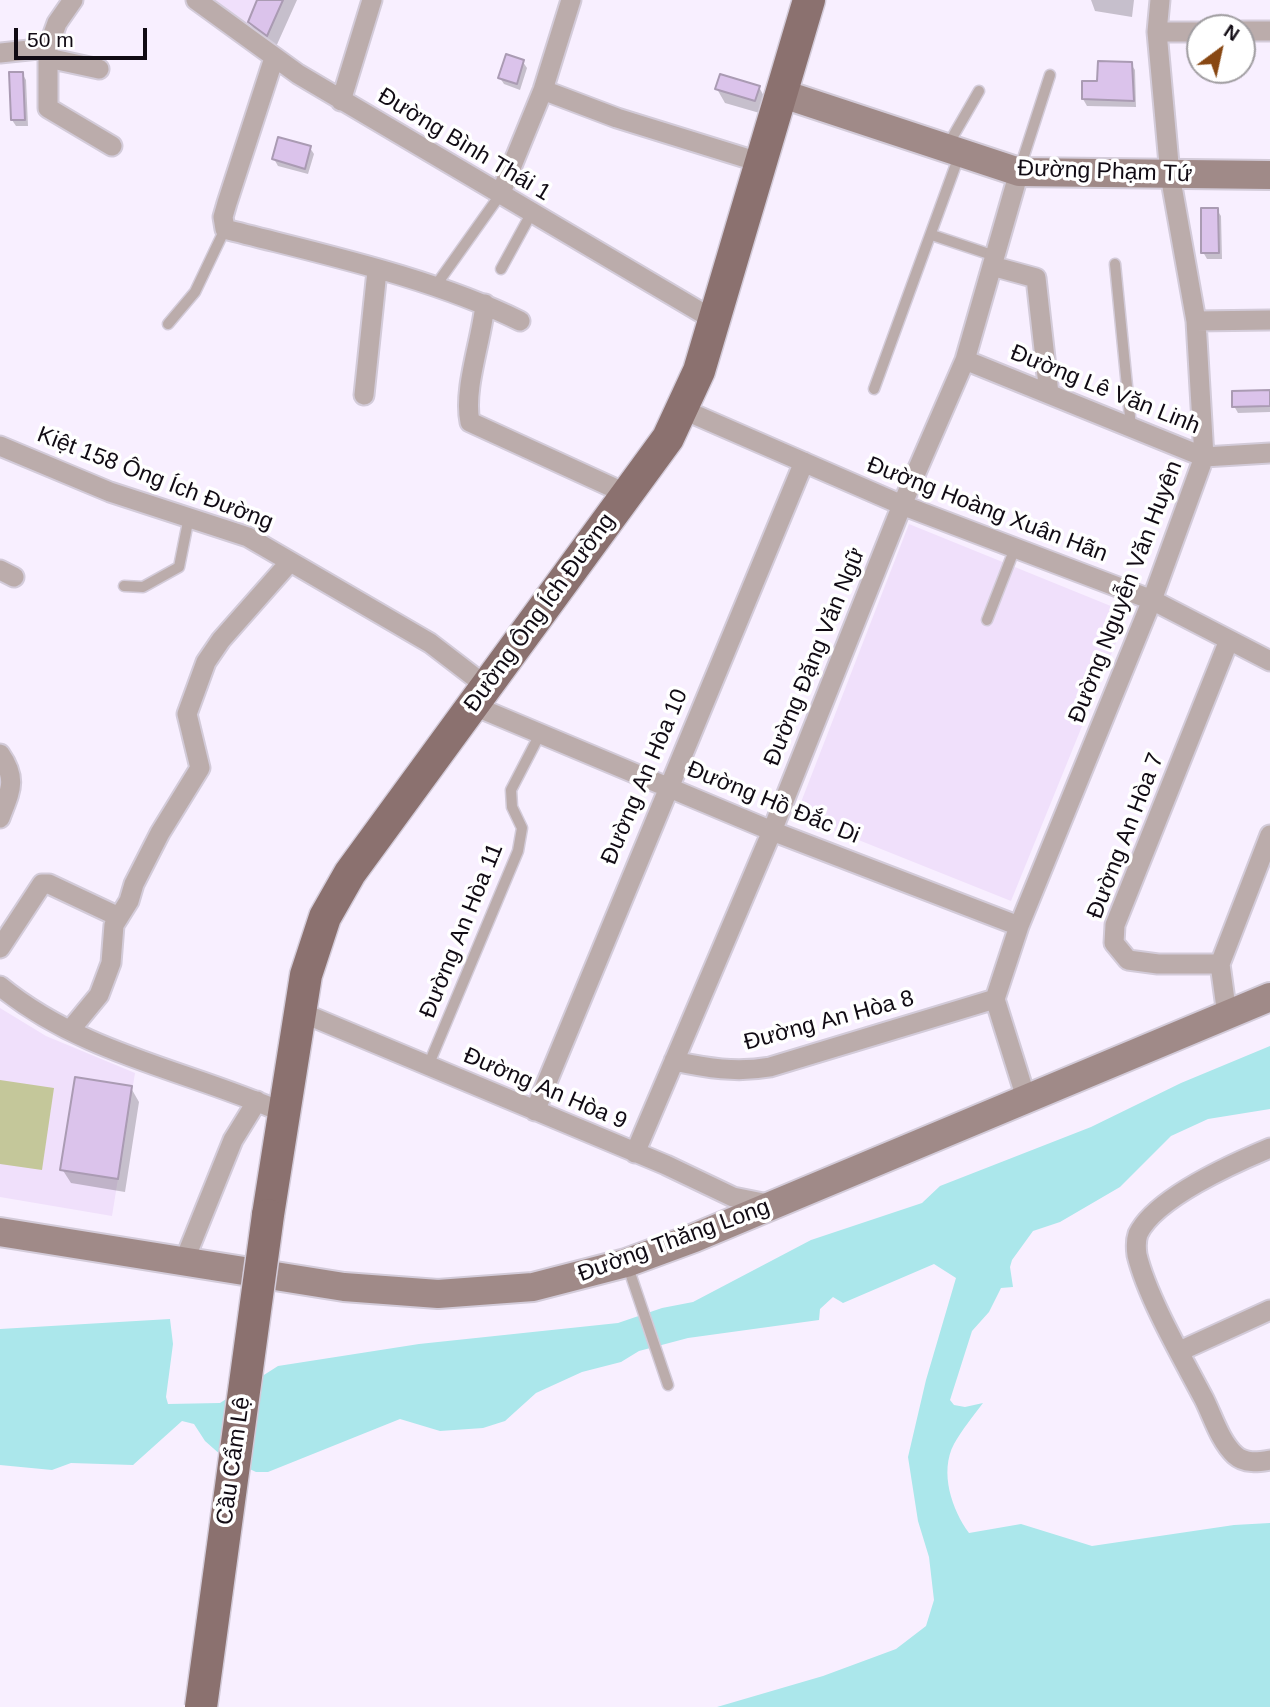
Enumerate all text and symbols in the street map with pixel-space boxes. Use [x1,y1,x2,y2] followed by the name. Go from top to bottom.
[18,14,150,58] scale bar
[1186,14,1256,84] north arrow
[1220,20,1243,45] text: N
[27,28,74,51] text: 50 m
[373,83,555,207] street label: Đường Bình Thái 1
[1017,155,1193,189] street label: Đường Phạm Tứ
[1006,339,1204,441] street label: Đường Lê Văn Linh
[33,421,277,537] street label: Kiệt 158 Ông Ích Đường
[863,451,1111,569] street label: Đường Hoàng Xuân Hãn
[1063,457,1189,727] street label: Đường Nguyễn Văn Huyên
[459,508,621,718] street label: Đường Ông Ích Đường
[759,544,871,770] street label: Đường Đặng Văn Ngữ
[596,685,694,869] street label: Đường An Hòa 10
[1082,749,1170,923] street label: Đường An Hòa 7
[683,756,863,850] street label: Đường Hồ Đắc Di
[414,840,510,1022] street label: Đường An Hòa 11
[741,985,917,1057] street label: Đường An Hòa 8
[459,1042,631,1136] street label: Đường An Hòa 9
[574,1194,774,1288] street label: Đường Thăng Long
[211,1395,257,1527] street label: Cầu Cẩm Lệ

